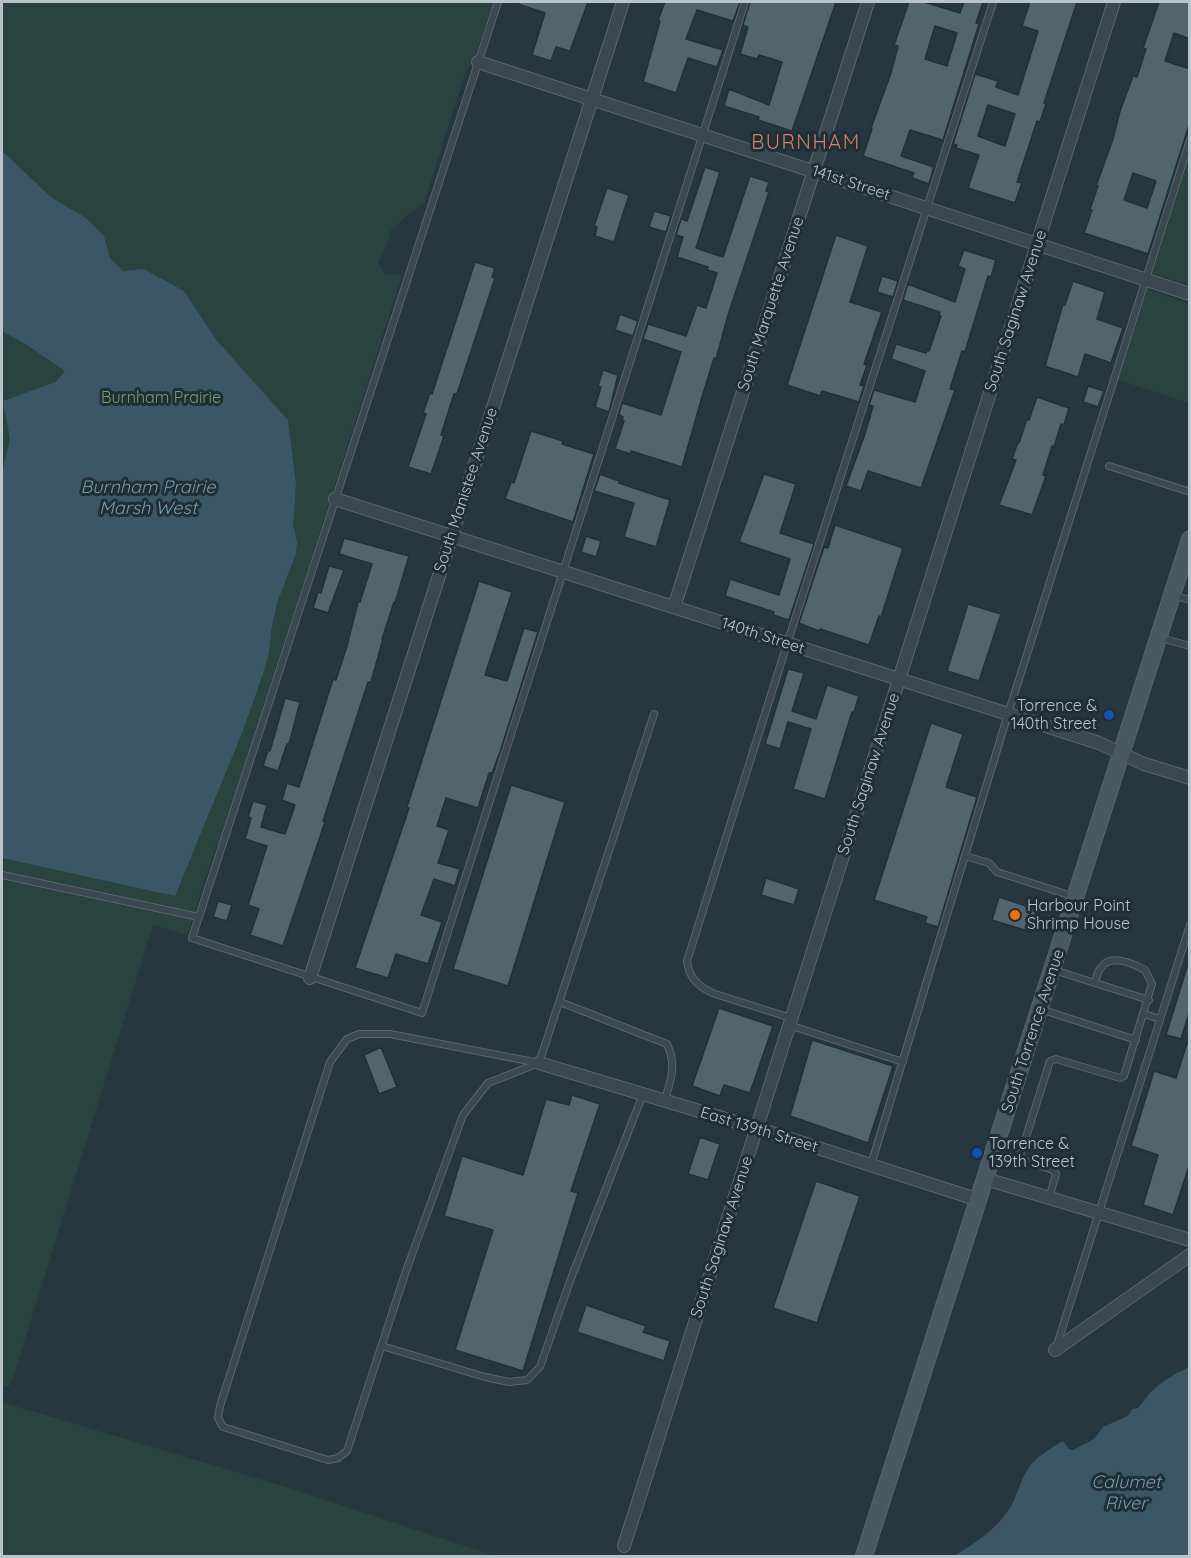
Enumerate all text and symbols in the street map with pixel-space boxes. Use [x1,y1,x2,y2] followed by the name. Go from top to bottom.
[751,131,861,155] district label: BURNHAM
[810,161,892,205] street label: 141st Street
[734,214,808,394] street label: South Marquette Avenue
[981,228,1051,394] street label: South Saginaw Avenue
[101,388,221,408] park label: Burnham Prairie
[430,405,502,575] street label: South Manistee Avenue
[81,477,215,520] water label: Burnham Prairie Marsh West
[719,614,807,658] street label: 140th Street
[834,691,904,857] street label: South Saginaw Avenue
[1011,696,1097,734] place label: Torrence & 140th Street
[1102,708,1116,722] marker: Torrence & 140th Street
[1027,896,1131,934] place label: Harbour Point Shrimp House
[1008,908,1022,922] marker: Harbour Point Shrimp House
[997,947,1069,1115] street label: South Torrence Avenue
[698,1103,820,1157] street label: East 139th Street
[989,1134,1075,1172] place label: Torrence & 139th Street
[970,1146,984,1160] marker: Torrence & 139th Street
[687,1154,757,1320] street label: South Saginaw Avenue
[1091,1472,1161,1514] water label: Calumet River

